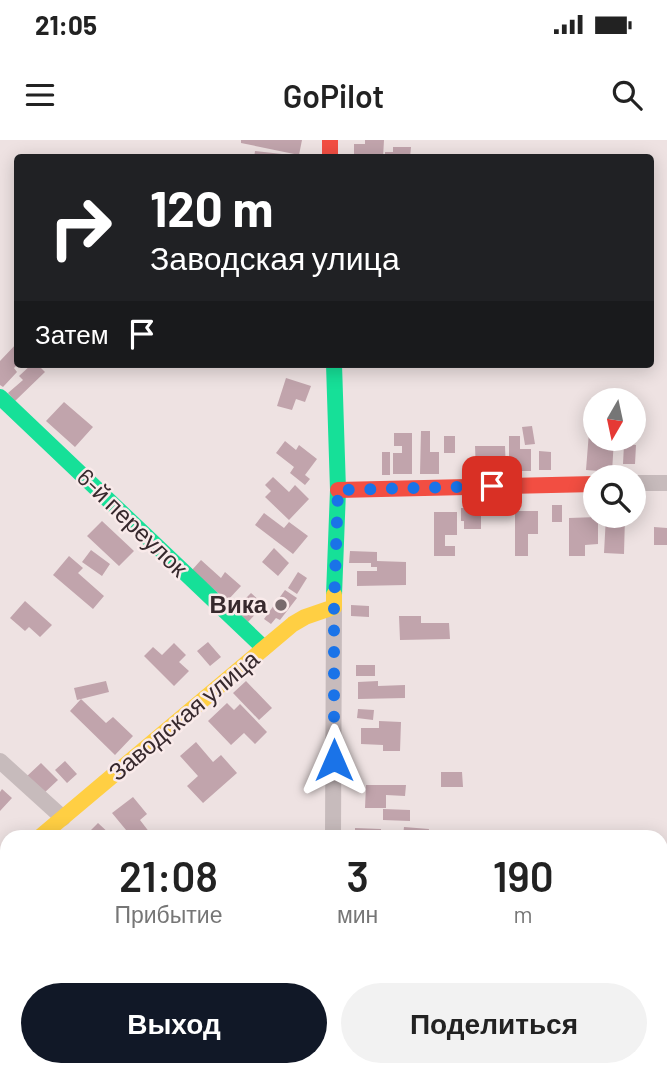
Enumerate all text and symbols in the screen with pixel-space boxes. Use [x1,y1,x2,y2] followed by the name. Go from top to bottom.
[35,9,97,40] text: 21:05
[21,76,59,114] icon: menu
[283,76,384,114] text: GoPilot
[608,76,646,114] icon: search
[150,178,273,237] text: 120 m
[35,182,126,273] icon: right
[150,238,400,276] text: Заводская улица
[123,315,161,353] icon: arrive
[35,318,109,349] text: Затем
[583,388,646,452] north arrow
[583,388,646,528] map controls
[462,456,522,516] pin
[72,462,195,582] street label: 6-й переулок
[583,465,646,528] button: search
[473,467,511,505] icon: arrive
[210,589,268,618] place label: Вика
[273,597,289,613] marker: Вика
[102,643,265,786] street label: Заводская улица
[297,723,371,797] position arrow
[119,850,218,900] text: 21:08
[346,850,369,900] text: 3
[493,850,554,900] text: 190
[114,900,222,928] text: Прибытие
[337,900,378,928] text: мин
[514,900,533,928] text: m
[21,983,327,1063] button: Выход
[341,983,647,1063] button: Поделиться

